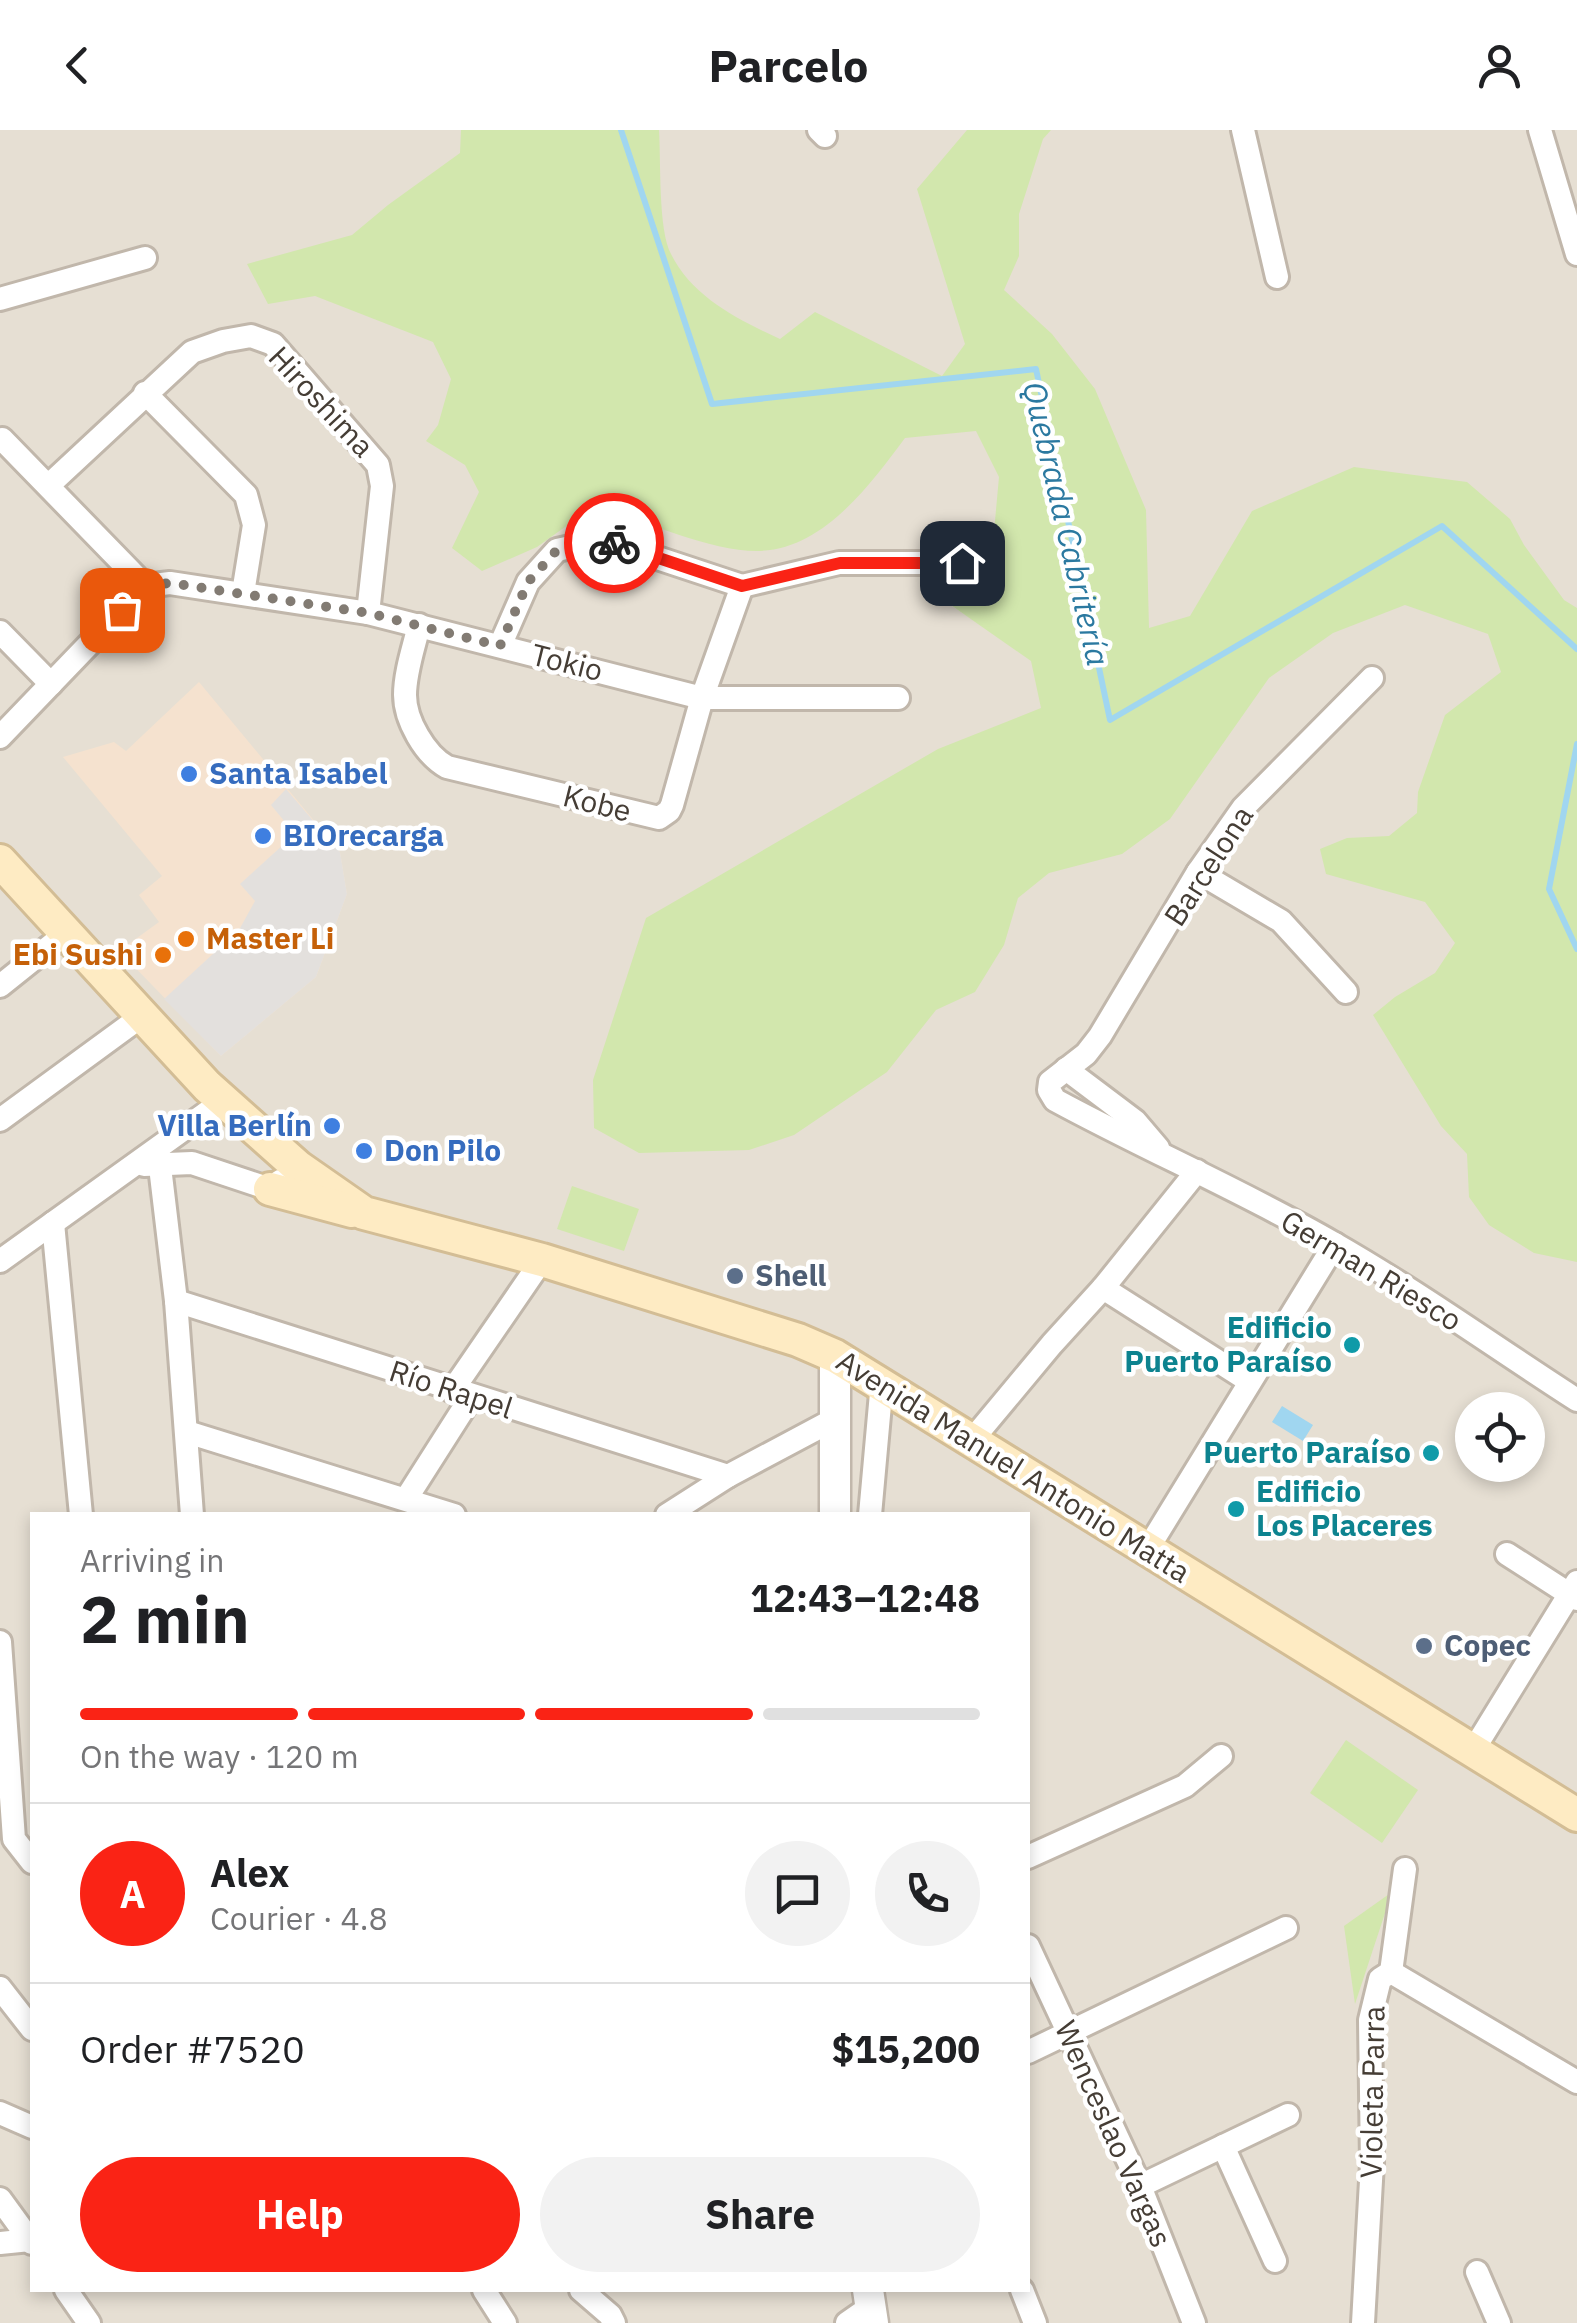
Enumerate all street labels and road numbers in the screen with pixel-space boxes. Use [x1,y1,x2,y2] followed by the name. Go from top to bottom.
[261,337,383,465] street label: Hiroshima
[528,634,607,689] street label: Tokio
[559,775,636,830] street label: Kobe
[1154,798,1261,933] street label: Barcelona
[1274,1200,1469,1339] street label: German Riesco
[830,1341,1198,1591] street label: Avenida Manuel Antonio Matta
[385,1350,518,1427] street label: Río Rapel
[1350,2005,1393,2179] street label: Violeta Parra
[1047,2014,1182,2253] street label: Wenceslao Vargas

